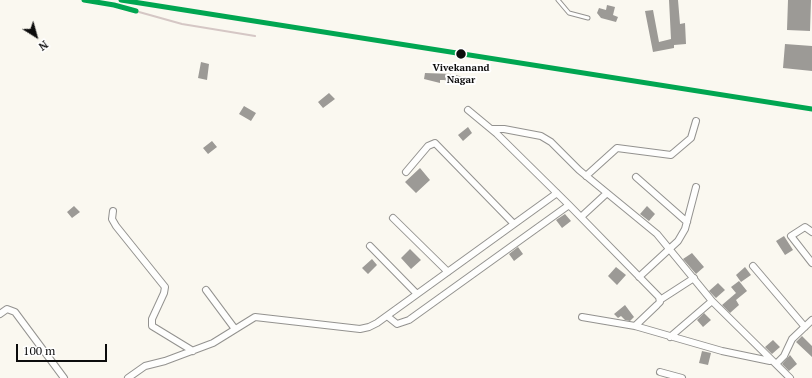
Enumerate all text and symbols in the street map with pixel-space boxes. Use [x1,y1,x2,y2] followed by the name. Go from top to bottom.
[16,16,56,56] north arrow
[36,37,51,54] text: N
[454,47,468,61] marker: Vivekanand Nagar
[432,62,490,86] place label: Vivekanand Nagar
[18,336,109,362] scale bar
[23,343,55,358] text: 100 m

